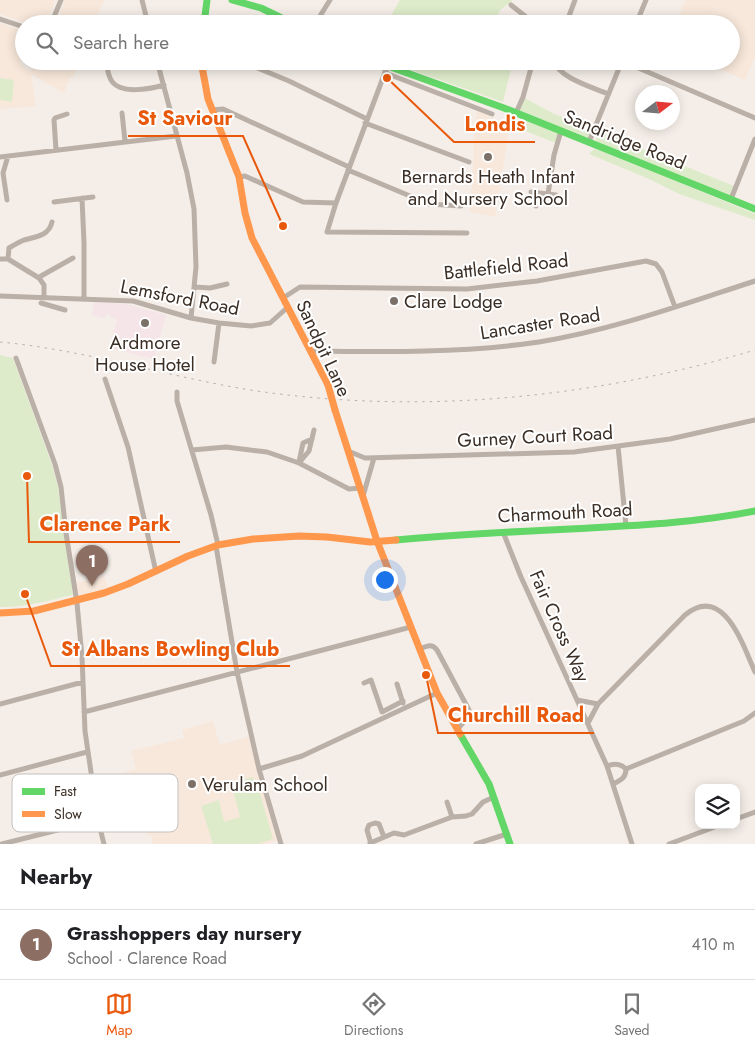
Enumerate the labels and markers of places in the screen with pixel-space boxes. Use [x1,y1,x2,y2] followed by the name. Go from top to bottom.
[128,101,243,136] callout: St Saviour
[454,107,535,142] callout: Londis
[482,151,494,163] marker: Bernards Heath Infant and Nursery School
[401,163,575,212] place label: Bernards Heath Infant and Nursery School
[404,288,503,315] place label: Clare Lodge
[388,295,400,307] marker: Clare Lodge
[139,317,151,329] marker: Ardmore House Hotel
[95,329,195,378] place label: Ardmore House Hotel
[29,507,180,542] callout: Clarence Park
[76,545,108,586] pin: 1
[51,631,290,666] callout: St Albans Bowling Club
[438,698,594,733] callout: Churchill Road
[202,771,328,798] place label: Verulam School
[186,778,198,790] marker: Verulam School

